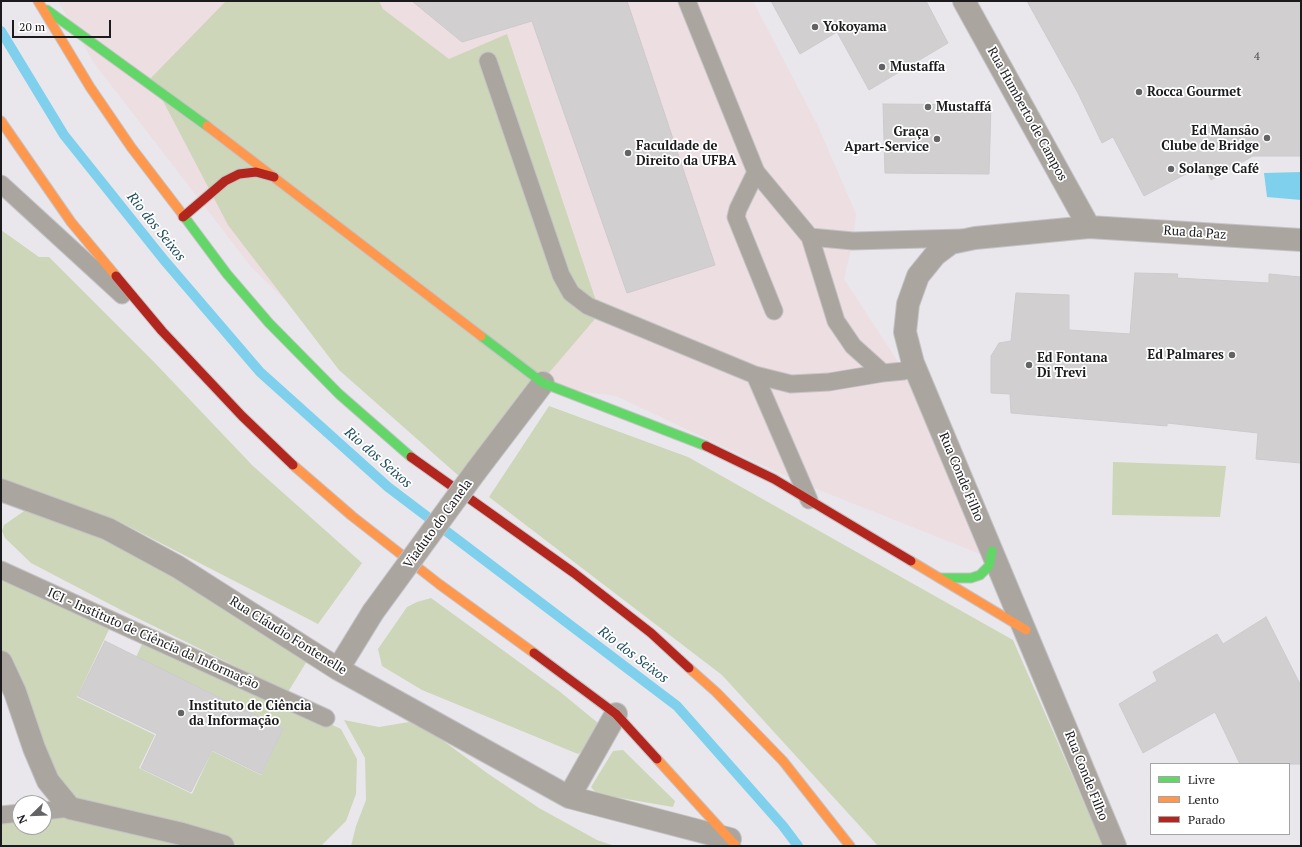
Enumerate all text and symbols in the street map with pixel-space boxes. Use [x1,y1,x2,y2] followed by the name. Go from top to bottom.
[14,12,113,38] scale bar
[19,19,45,34] text: 20 m
[823,19,887,35] place label: Yokoyama
[810,22,820,32] marker: Yokoyama
[984,44,1070,184] street label: Rua Humberto de Campos
[1254,50,1260,64] house number: 4
[890,59,945,75] place label: Mustaffa
[877,62,887,72] marker: Mustaffa
[1147,84,1241,100] place label: Rocca Gourmet
[1134,87,1144,97] marker: Rocca Gourmet
[936,99,991,115] place label: Mustaffá
[923,102,933,112] marker: Mustaffá
[1161,123,1259,154] place label: Ed Mansão Clube de Bridge
[844,124,929,155] place label: Graça Apart-Service
[1262,133,1272,143] marker: Ed Mansão Clube de Bridge
[932,134,942,144] marker: Graça Apart-Service
[636,138,736,169] place label: Faculdade de Direito da UFBA
[623,148,633,158] marker: Faculdade de Direito da UFBA
[1179,161,1259,177] place label: Solange Café
[1166,164,1176,174] marker: Solange Café
[123,189,189,265] water label: Rio dos Seixos
[1163,223,1227,243] street label: Rua da Paz
[1147,347,1224,363] place label: Ed Palmares
[1037,350,1108,381] place label: Ed Fontana Di Trevi
[1227,350,1237,360] marker: Ed Palmares
[1024,360,1034,370] marker: Ed Fontana Di Trevi
[341,424,415,492] water label: Rio dos Seixos
[935,430,987,524] street label: Rua Conde Filho
[400,476,476,572] street label: Viaduto do Canela
[45,585,261,693] street label: ICI - Instituto de Ciência da Informação
[227,594,349,678] street label: Rua Cláudio Fontenelle
[594,623,672,687] water label: Rio dos Seixos
[189,698,312,729] place label: Instituto de Ciência da Informação
[176,708,186,718] marker: Instituto de Ciência da Informação
[1061,729,1111,823] street label: Rua Conde Filho
[1150,763,1290,835] legend
[1188,772,1215,787] text: Livre
[1188,792,1219,807] text: Lento
[12,795,52,835] north arrow
[1188,812,1225,827] text: Parado
[14,813,30,826] text: N

